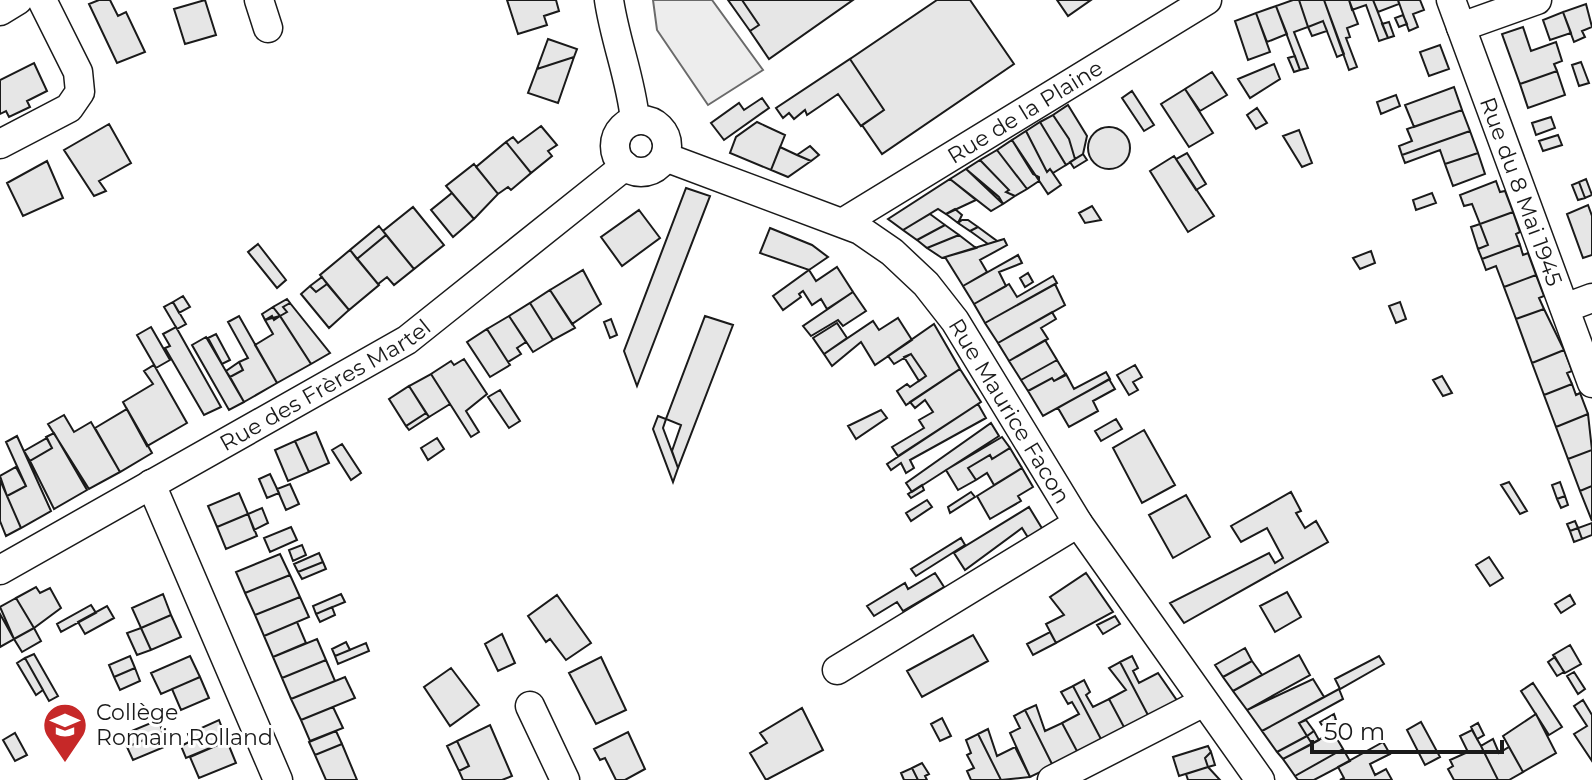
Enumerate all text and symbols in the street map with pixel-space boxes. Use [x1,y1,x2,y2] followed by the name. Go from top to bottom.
[942,54,1108,170] street label: Rue de la Plaine
[1474,94,1568,290] street label: Rue du 8 Mai 1945
[215,314,436,457] street label: Rue des Frères Martel
[943,314,1076,509] street label: Rue Maurice Facon
[96,699,273,751] place label: Collège Romain Rolland
[41,701,89,764] school or university icon: Collège Romain Rolland
[1312,704,1502,754] scale bar
[1324,717,1385,746] text: 50 m

